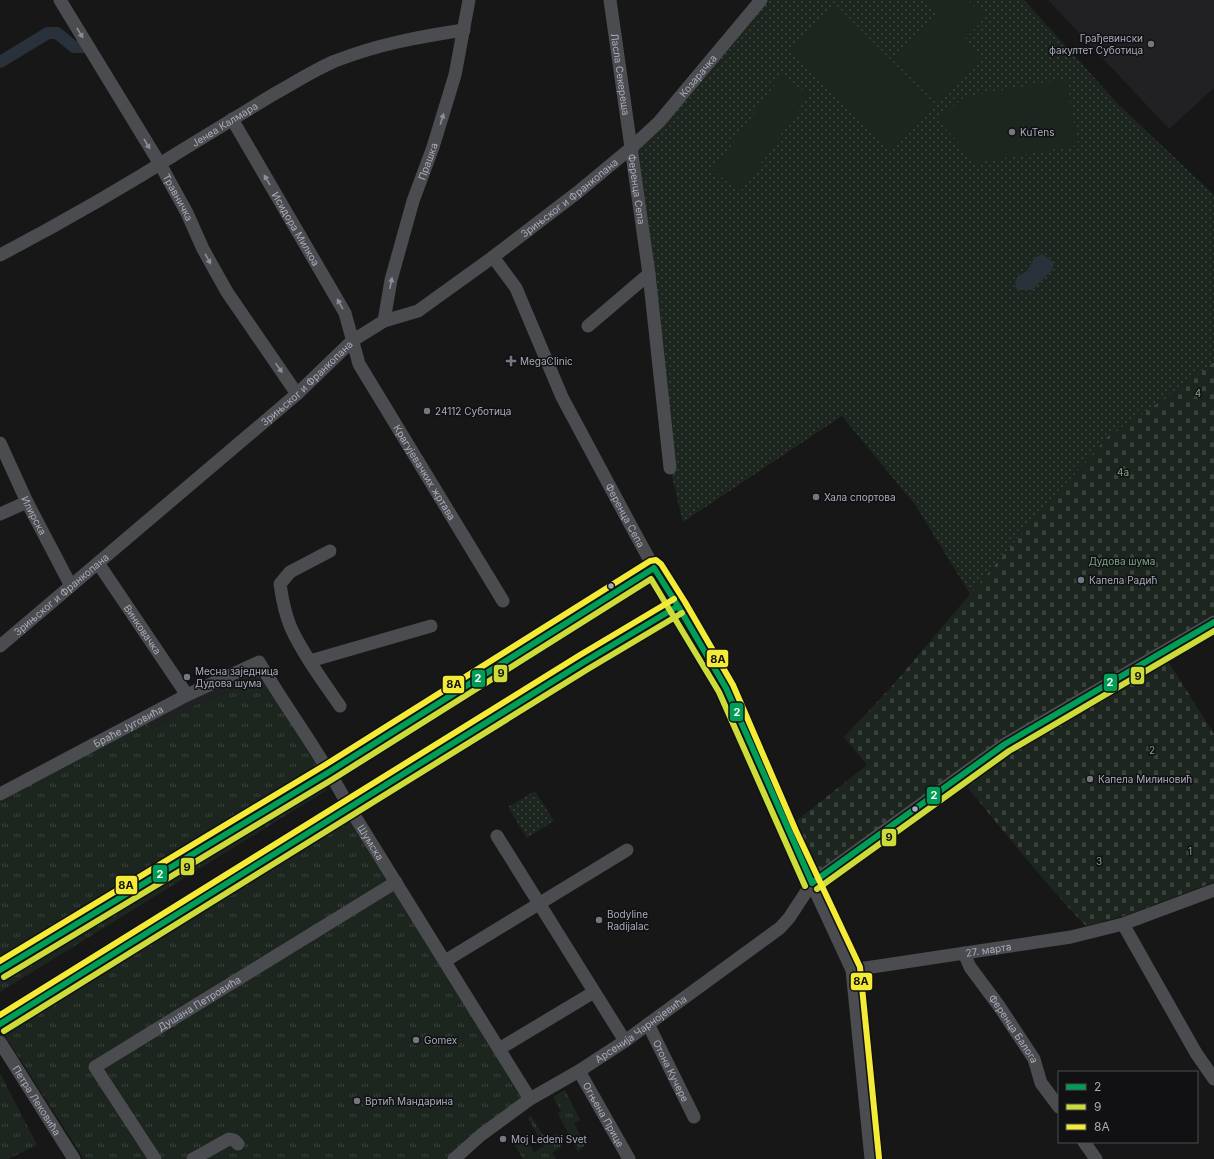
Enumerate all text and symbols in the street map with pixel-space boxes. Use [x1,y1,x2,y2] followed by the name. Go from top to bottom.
[76,28,84,38] one-way arrow
[609,32,632,116] street label: Ласла Секереша
[1049,32,1143,56] place label: Грађевински факултет Суботица
[1146,39,1156,49] marker: Грађевински факултет Суботица
[677,52,719,99] street label: Козарачка
[189,99,260,149] street label: Јенеа Калмара
[439,113,445,125] one-way arrow
[1020,126,1054,138] place label: KuTens
[1007,127,1017,137] marker: KuTens
[144,138,151,150] one-way arrow
[415,141,440,181] street label: Прашка
[626,153,648,225] street label: Ференца Сепа
[518,156,620,240] street label: Зрињског и Франкопана
[160,172,196,223] street label: Травничка
[264,174,271,186] one-way arrow
[270,190,322,268] street label: Исидора Милкоа
[205,253,212,265] one-way arrow
[388,277,394,289] one-way arrow
[337,298,344,310] one-way arrow
[258,338,355,428] street label: Зрињског и Франкопана
[505,355,517,367] marker: MegaClinic
[520,355,573,367] place label: MegaClinic
[275,363,283,373] one-way arrow
[1195,387,1201,399] park label: 4
[435,405,511,417] place label: 24112 Суботица
[422,406,432,416] marker: 24112 Суботица
[391,422,458,522] street label: Крагујевачких жртава
[1117,466,1129,478] park label: 4a
[603,481,648,549] street label: Ференца Сепа
[824,491,896,503] place label: Хала спортова
[811,492,821,502] marker: Хала спортова
[19,494,49,537] street label: Илирска
[11,551,111,638] street label: Зрињског и Франкопана
[1089,555,1155,567] park label: Дудова шума
[1089,574,1157,586] place label: Капела Радић
[1076,575,1086,585] marker: Капела Радић
[606,581,616,591] unlabelled marker
[122,602,164,657] street label: Винковачка
[706,649,729,668] line badge: 8A
[710,652,726,666] text: 8A
[493,664,508,683] line badge: 9
[195,665,278,689] place label: Месна заједница Дудова шума
[497,666,505,680] text: 9
[1130,666,1145,685] line badge: 9
[471,669,486,688] line badge: 2
[1134,669,1142,683] text: 9
[475,671,482,685] text: 2
[182,672,192,682] marker: Месна заједница Дудова шума
[1103,673,1118,692] line badge: 2
[442,675,465,694] line badge: 8A
[1107,675,1114,689] text: 2
[446,677,462,691] text: 8A
[729,702,744,722] line badge: 2
[91,703,165,750] street label: Браће Југовића
[734,705,741,719] text: 2
[1149,744,1155,756] park label: 2
[1098,773,1192,785] place label: Капела Милиновић
[1085,774,1095,784] marker: Капела Милиновић
[926,786,941,805] line badge: 2
[931,788,938,802] text: 2
[910,804,920,814] unlabelled marker
[355,822,386,862] street label: Шумска
[881,828,897,847] line badge: 9
[885,830,893,844] text: 9
[1188,845,1192,857] park label: 1
[1096,855,1102,867] park label: 3
[180,857,195,876] line badge: 9
[183,860,191,874] text: 9
[152,864,168,883] line badge: 2
[157,867,164,881] text: 2
[115,875,138,895] line badge: 8A
[118,878,134,892] text: 8A
[607,908,650,932] place label: Bodyline Radijalac
[594,915,604,925] marker: Bodyline Radijalac
[965,940,1012,959] street label: 27. марта
[850,972,873,991] line badge: 8A
[155,973,243,1033] street label: Душана Петровића
[853,974,869,988] text: 8A
[592,992,689,1065] street label: Арсенија Чарнојевића
[986,992,1041,1064] street label: Ференца Балога
[424,1034,458,1046] place label: Gomex
[411,1035,421,1045] marker: Gomex
[651,1037,692,1104] street label: Отона Кучере
[10,1063,63,1138] street label: Петра Лековића
[1058,1071,1198,1143] legend
[1094,1079,1101,1094] text: 2
[581,1080,627,1149] street label: Огњена Прице
[365,1095,453,1107] place label: Вртић Мандарина
[352,1096,362,1106] marker: Вртић Мандарина
[1094,1099,1101,1114] text: 9
[1094,1119,1110,1134] text: 8A
[511,1133,588,1145] place label: Moj Ledeni Svet
[498,1134,508,1144] marker: Moj Ledeni Svet

